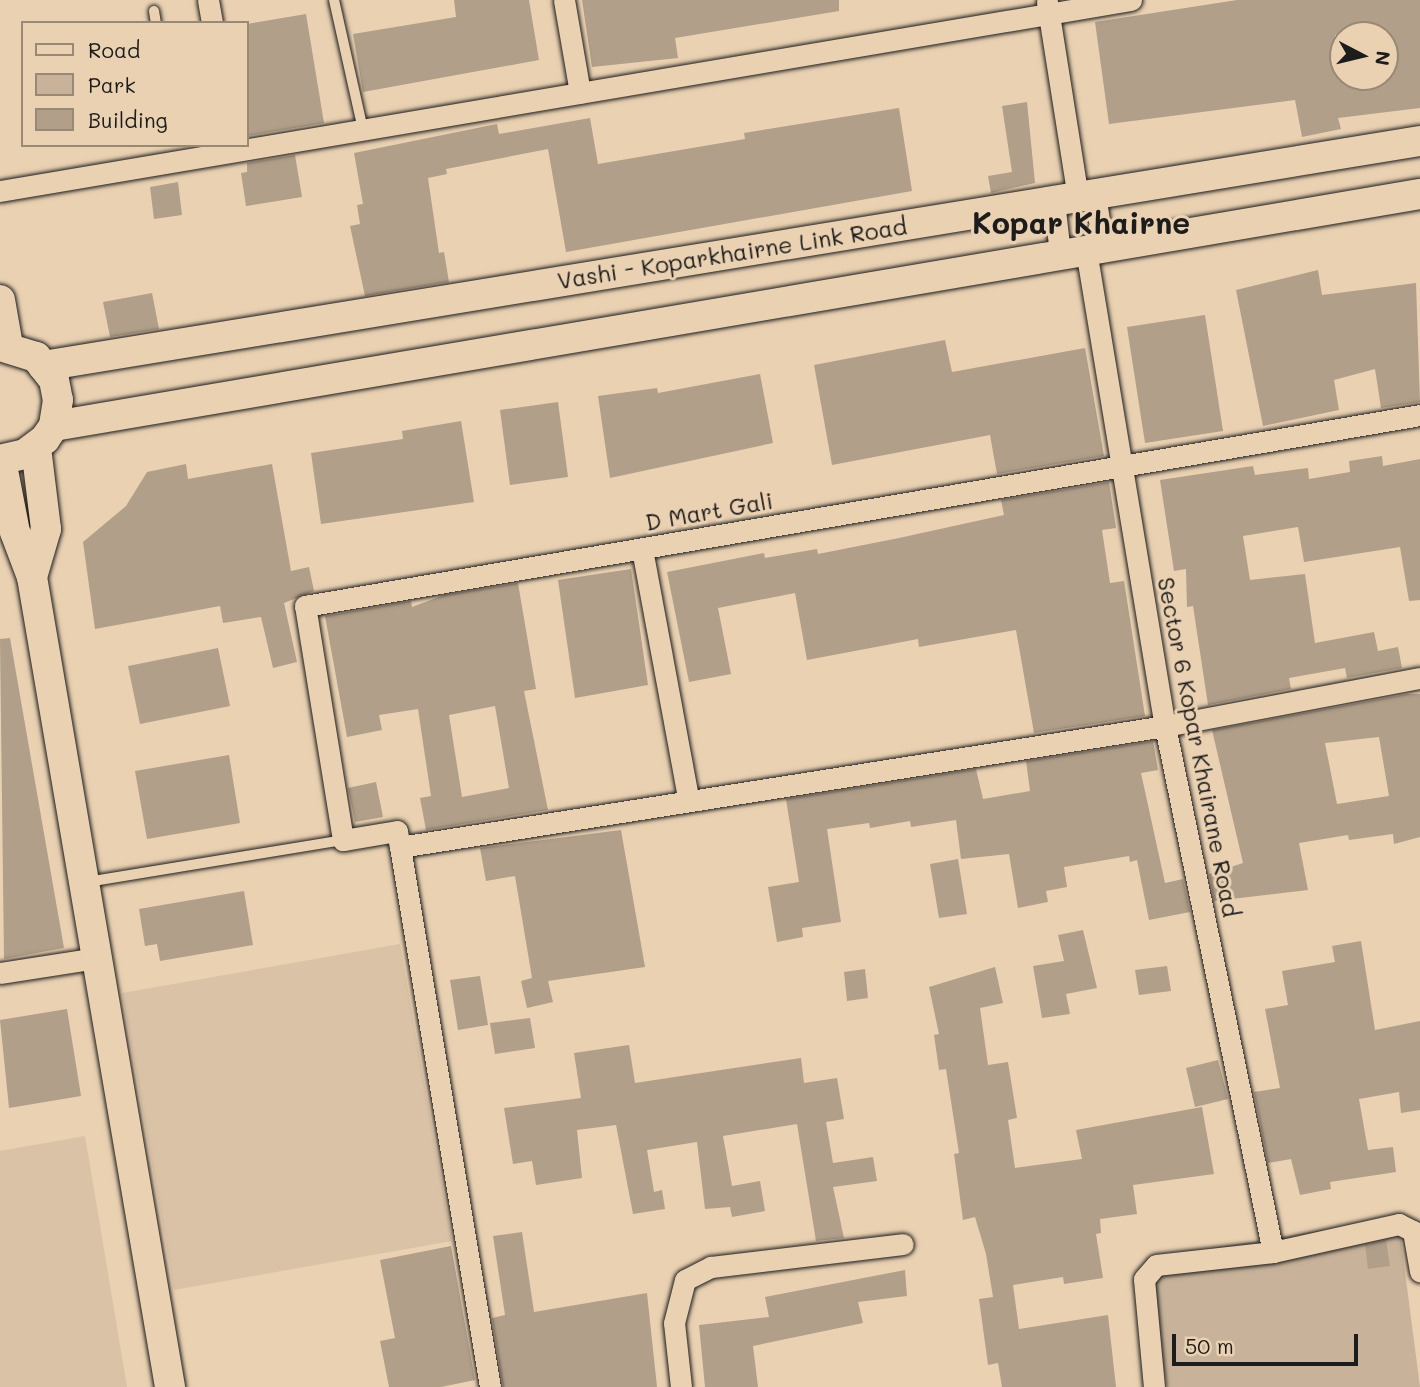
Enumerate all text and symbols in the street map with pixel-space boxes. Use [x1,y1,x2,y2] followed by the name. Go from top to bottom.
[21,21,248,147] legend
[1329,21,1399,91] north arrow
[88,36,140,63] text: Road
[1370,50,1397,67] text: N
[88,71,136,98] text: Park
[88,106,168,133] text: Building
[972,204,1190,240] district label: Kopar Khairne
[555,212,909,294] street label: Vashi - Koparkhairne Link Road
[643,486,775,536] street label: D Mart Gali
[1152,575,1246,919] street label: Sector 6 Kopar Khairane Road
[1175,1320,1360,1364] scale bar
[1185,1332,1234,1359] text: 50 m

